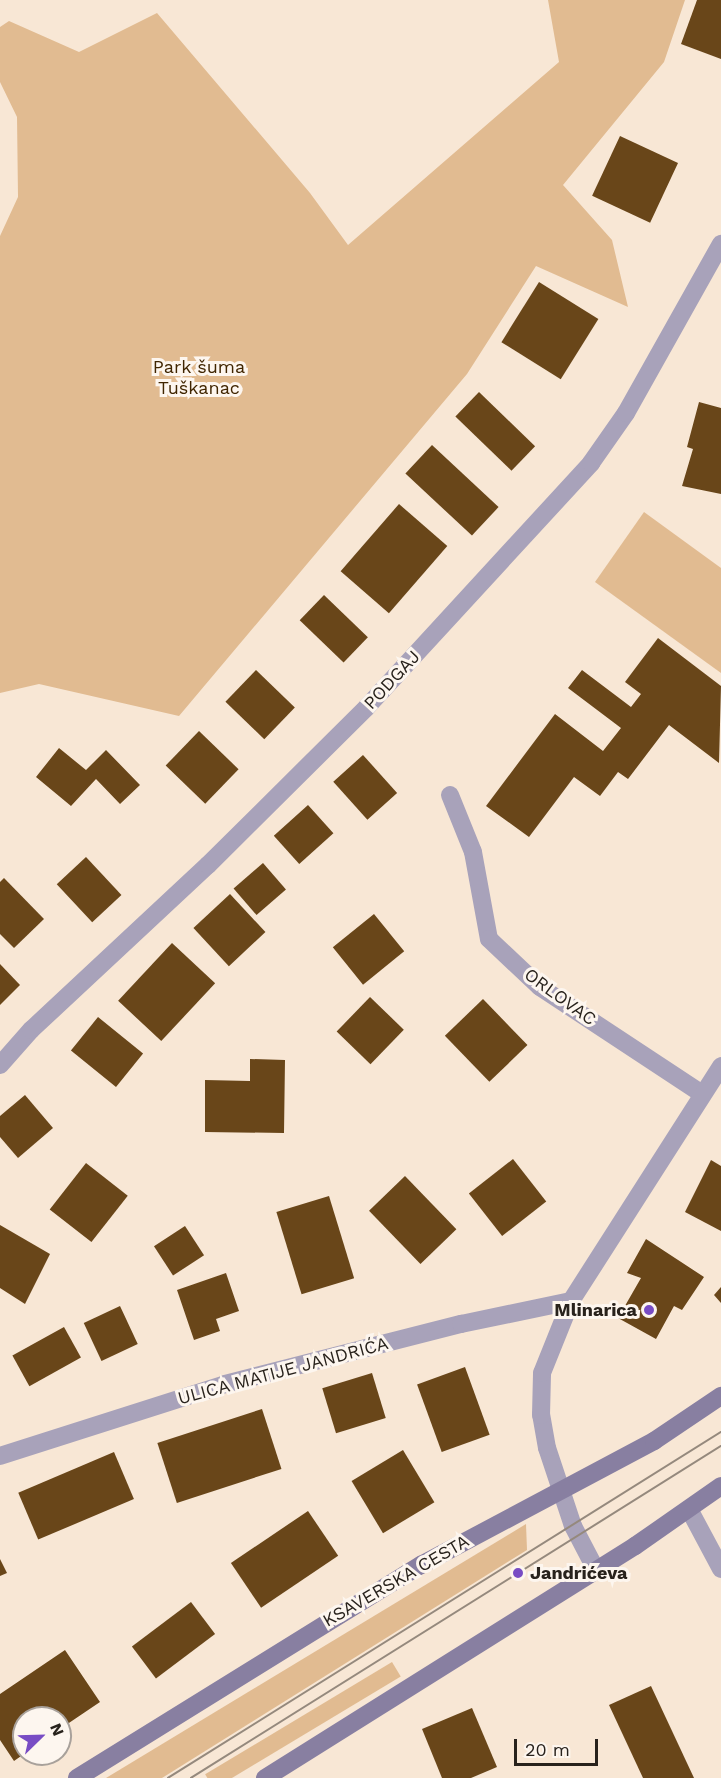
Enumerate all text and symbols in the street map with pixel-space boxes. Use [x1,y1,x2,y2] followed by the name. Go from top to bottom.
[153,357,245,400] park label: Park šuma Tuškanac
[359,646,425,714] street label: PODGAJ
[520,964,600,1030] street label: ORLOVAC
[554,1299,637,1321] place label: Mlinarica
[642,1303,656,1317] marker: Mlinarica
[175,1332,391,1410] street label: ULICA MATIJE JANDRIĆA
[319,1530,473,1632] street label: KSAVERSKA CESTA
[530,1562,628,1584] place label: Jandrićeva
[511,1566,525,1580] marker: Jandrićeva
[12,1706,72,1766] north arrow
[46,1720,68,1739] text: N
[517,1727,601,1765] scale bar
[525,1739,570,1760] text: 20 m

